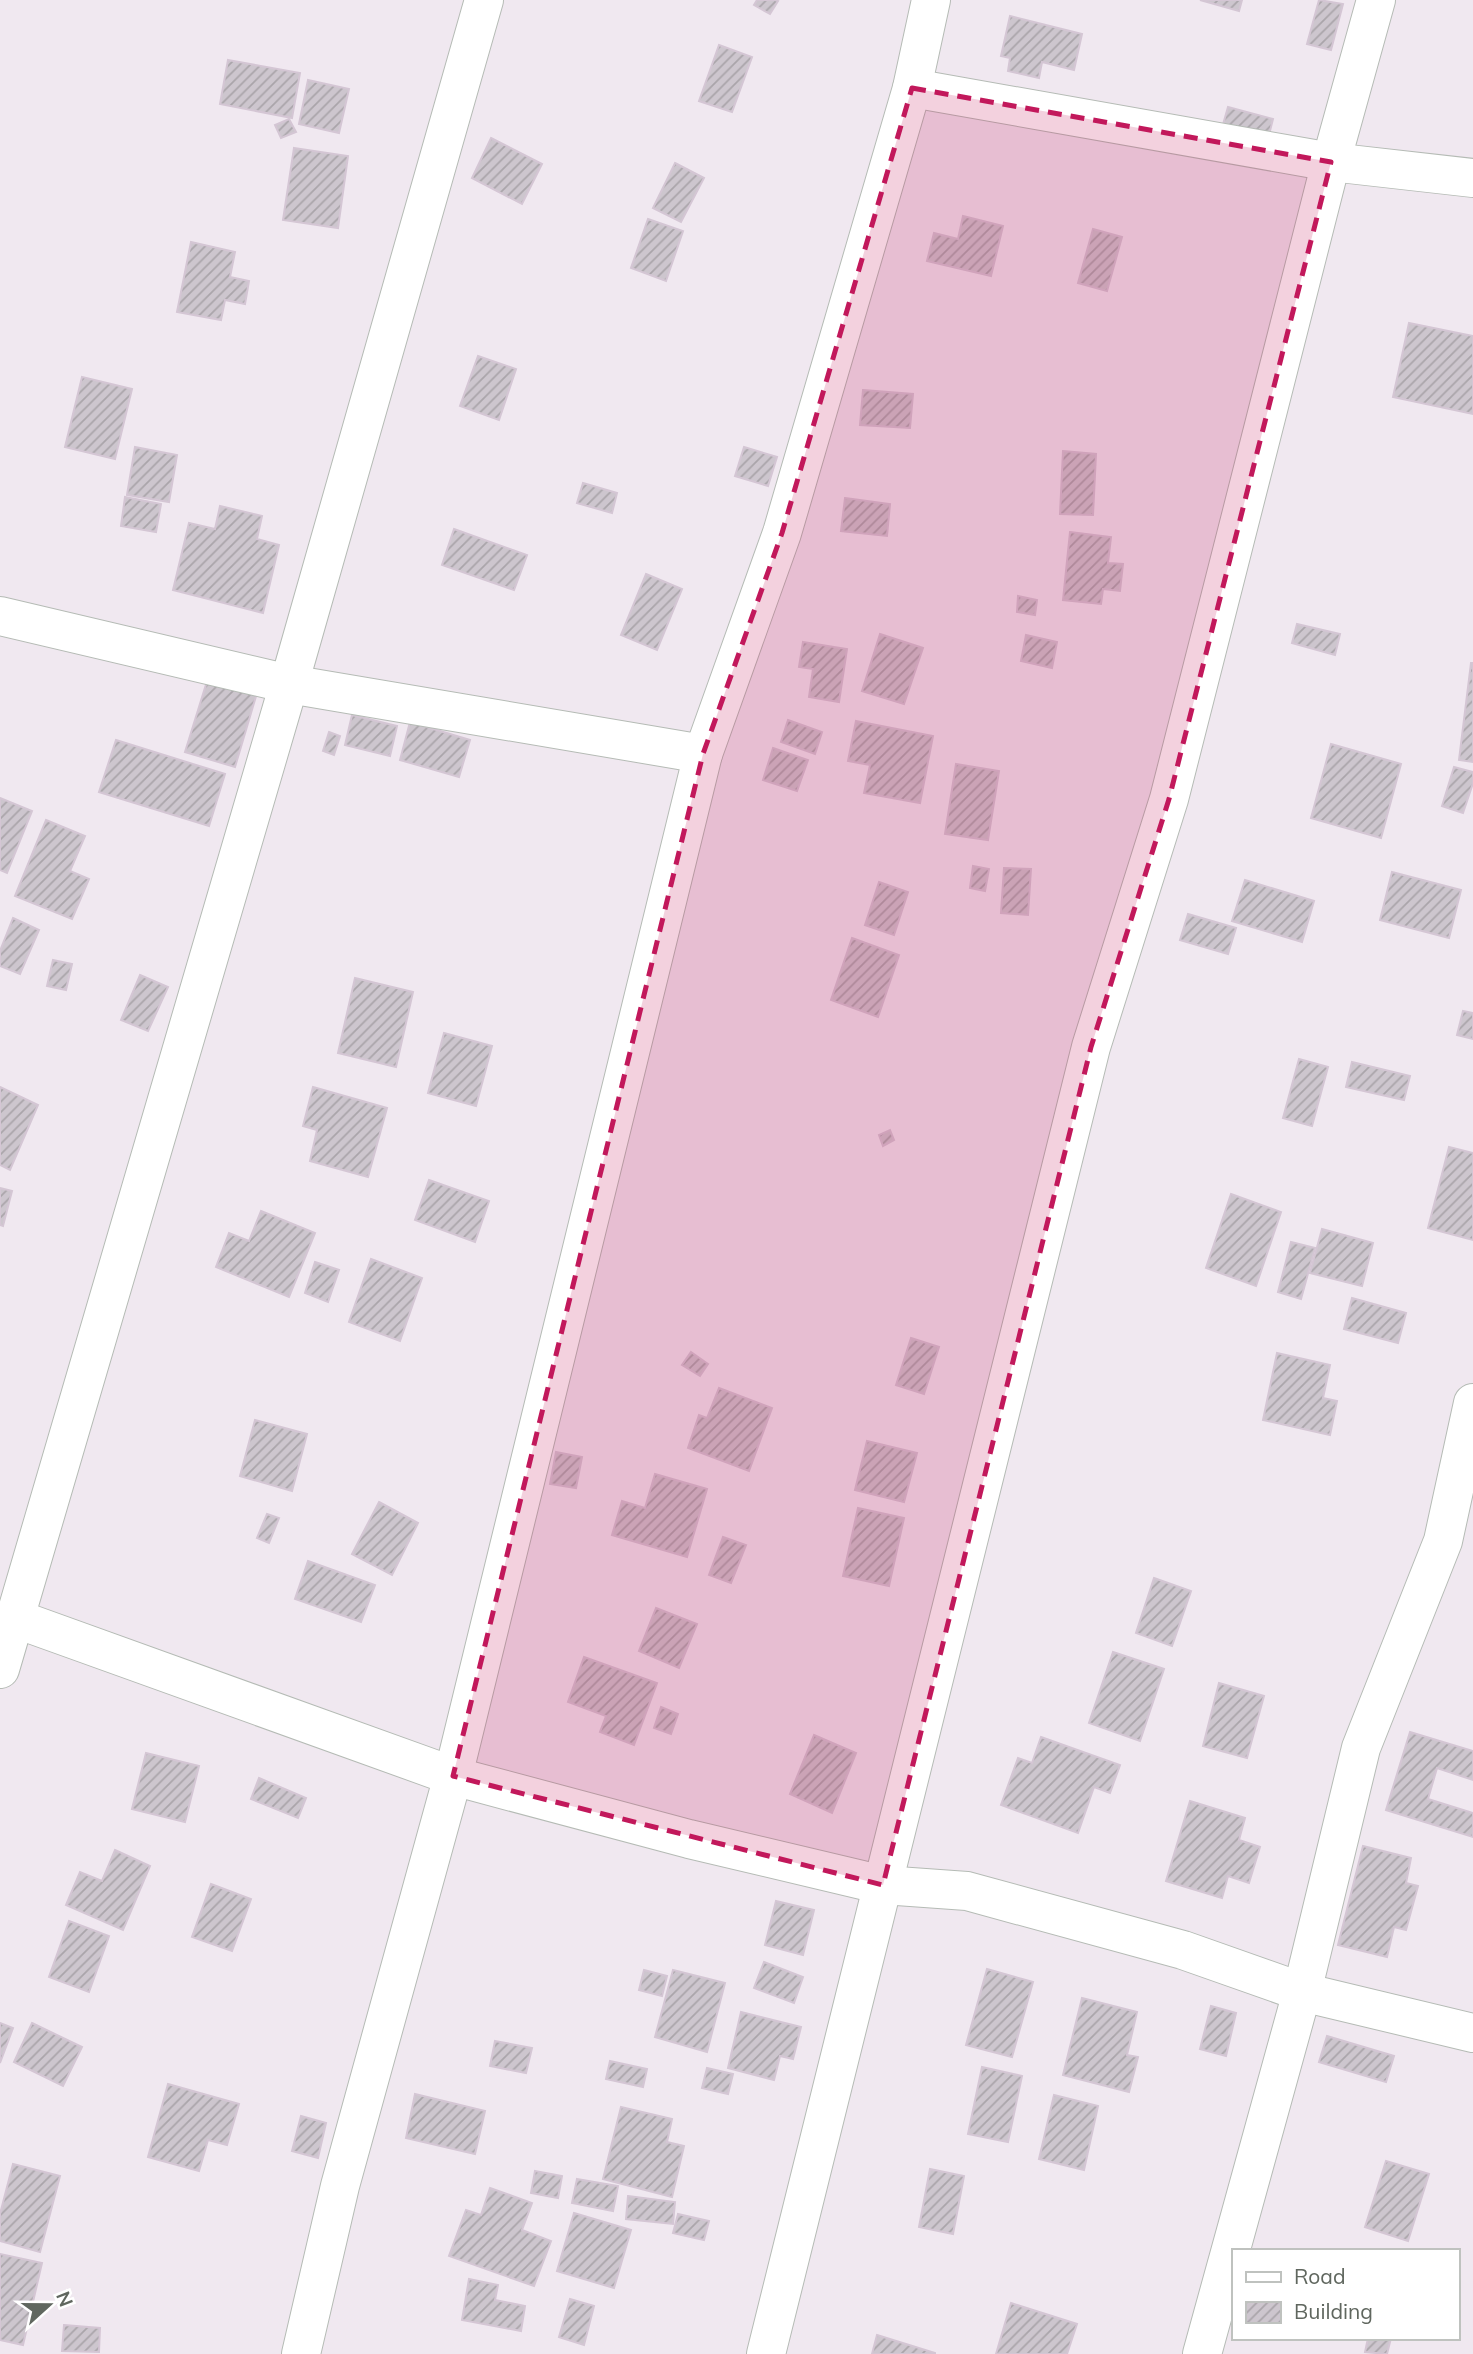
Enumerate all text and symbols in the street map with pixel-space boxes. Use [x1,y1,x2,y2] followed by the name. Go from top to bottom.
[1232,2249,1459,2340] legend
[1294,2263,1345,2289] text: Road
[14,2270,84,2340] north arrow
[51,2288,79,2310] text: N
[1294,2298,1373,2324] text: Building

